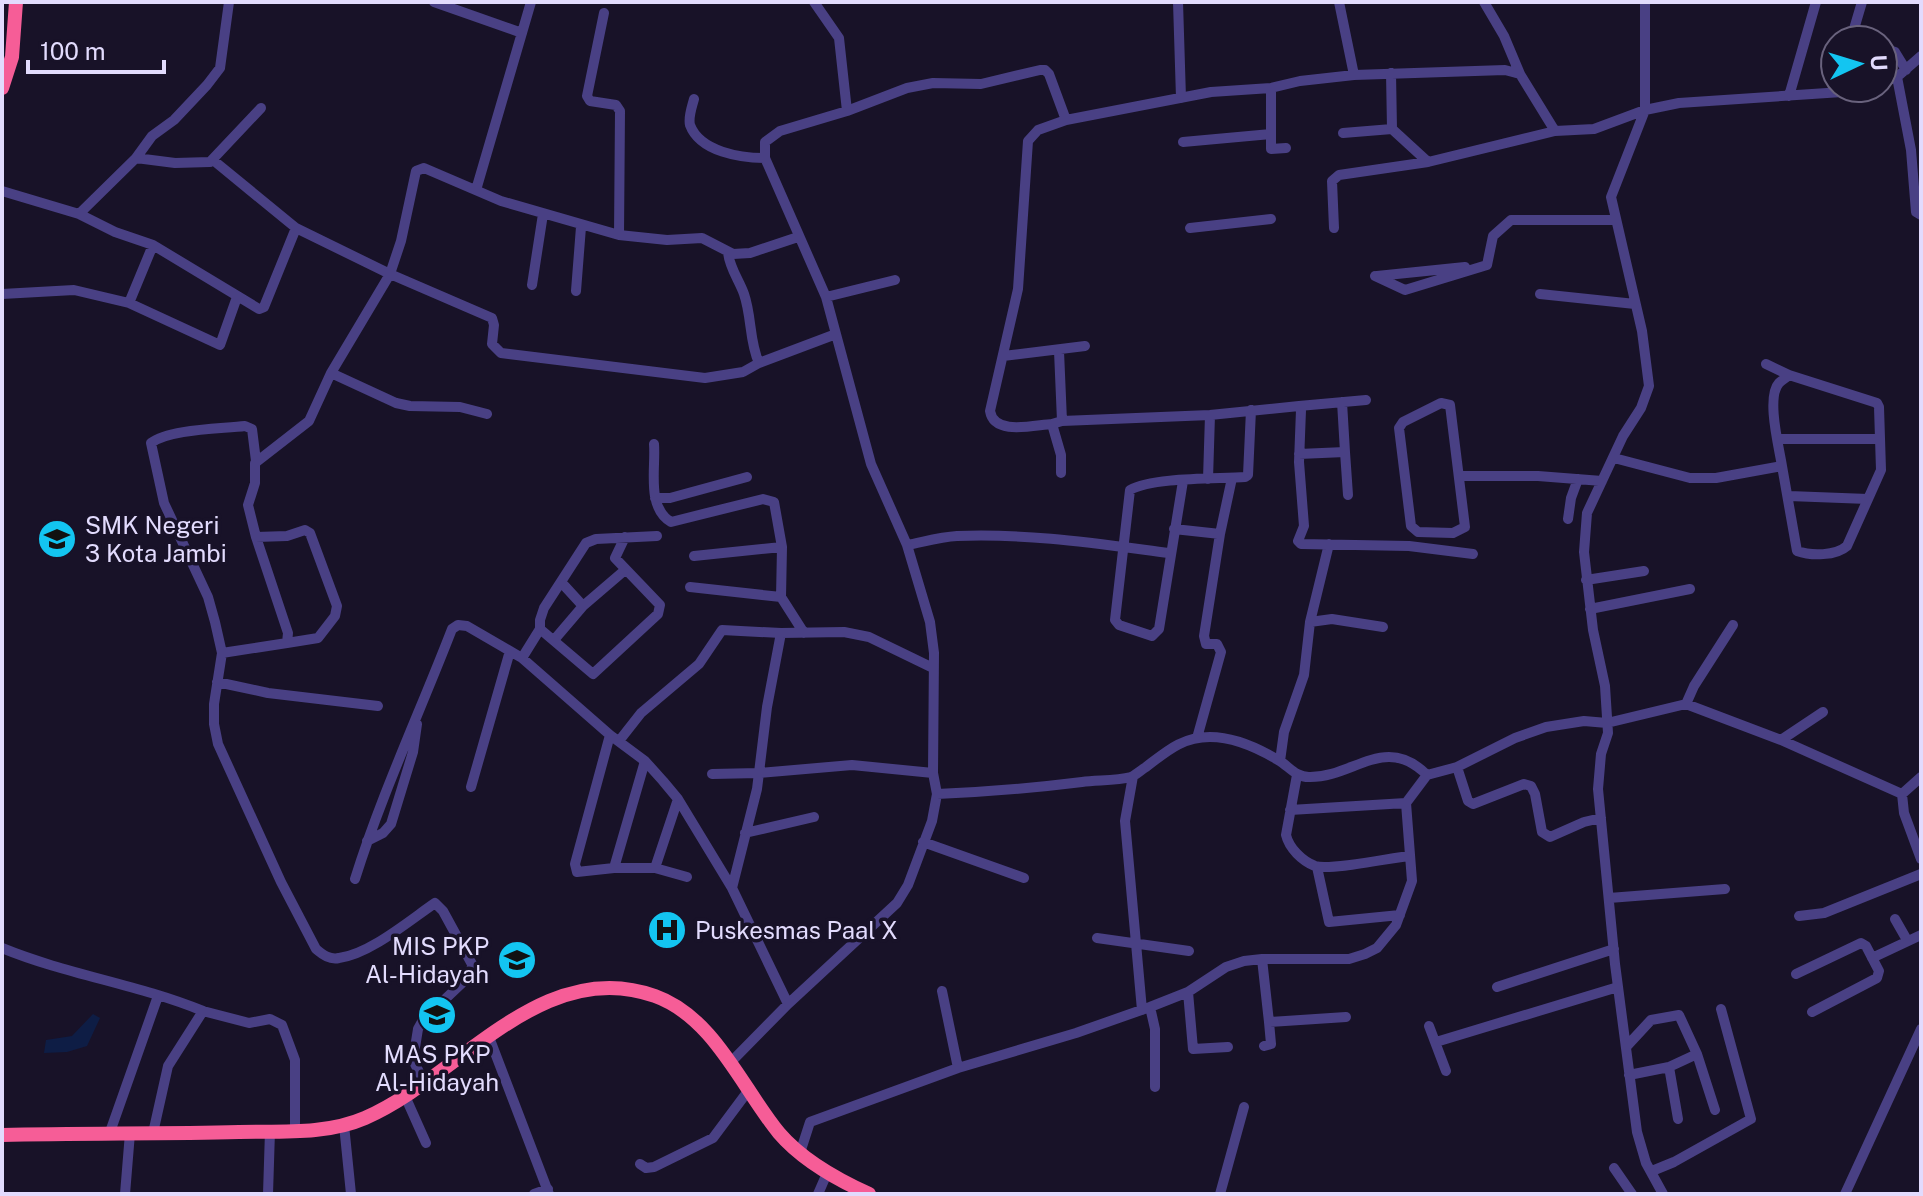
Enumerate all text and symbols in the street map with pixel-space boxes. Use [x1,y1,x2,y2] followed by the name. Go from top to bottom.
[28,24,164,74] scale bar
[1819,24,1899,104] north arrow
[40,37,106,65] text: 100 m
[1865,54,1892,71] text: U
[85,511,227,567] place label: SMK Negeri 3 Kota Jambi
[36,518,78,560] school or university icon: SMK Negeri 3 Kota Jambi
[646,909,688,951] hospital icon: Puskesmas Paal X
[695,916,898,944] place label: Puskesmas Paal X
[365,932,489,988] place label: MIS PKP Al-Hidayah
[496,939,538,981] school or university icon: MIS PKP Al-Hidayah
[416,994,458,1036] school or university icon: MAS PKP Al-Hidayah
[375,1040,499,1096] place label: MAS PKP Al-Hidayah

